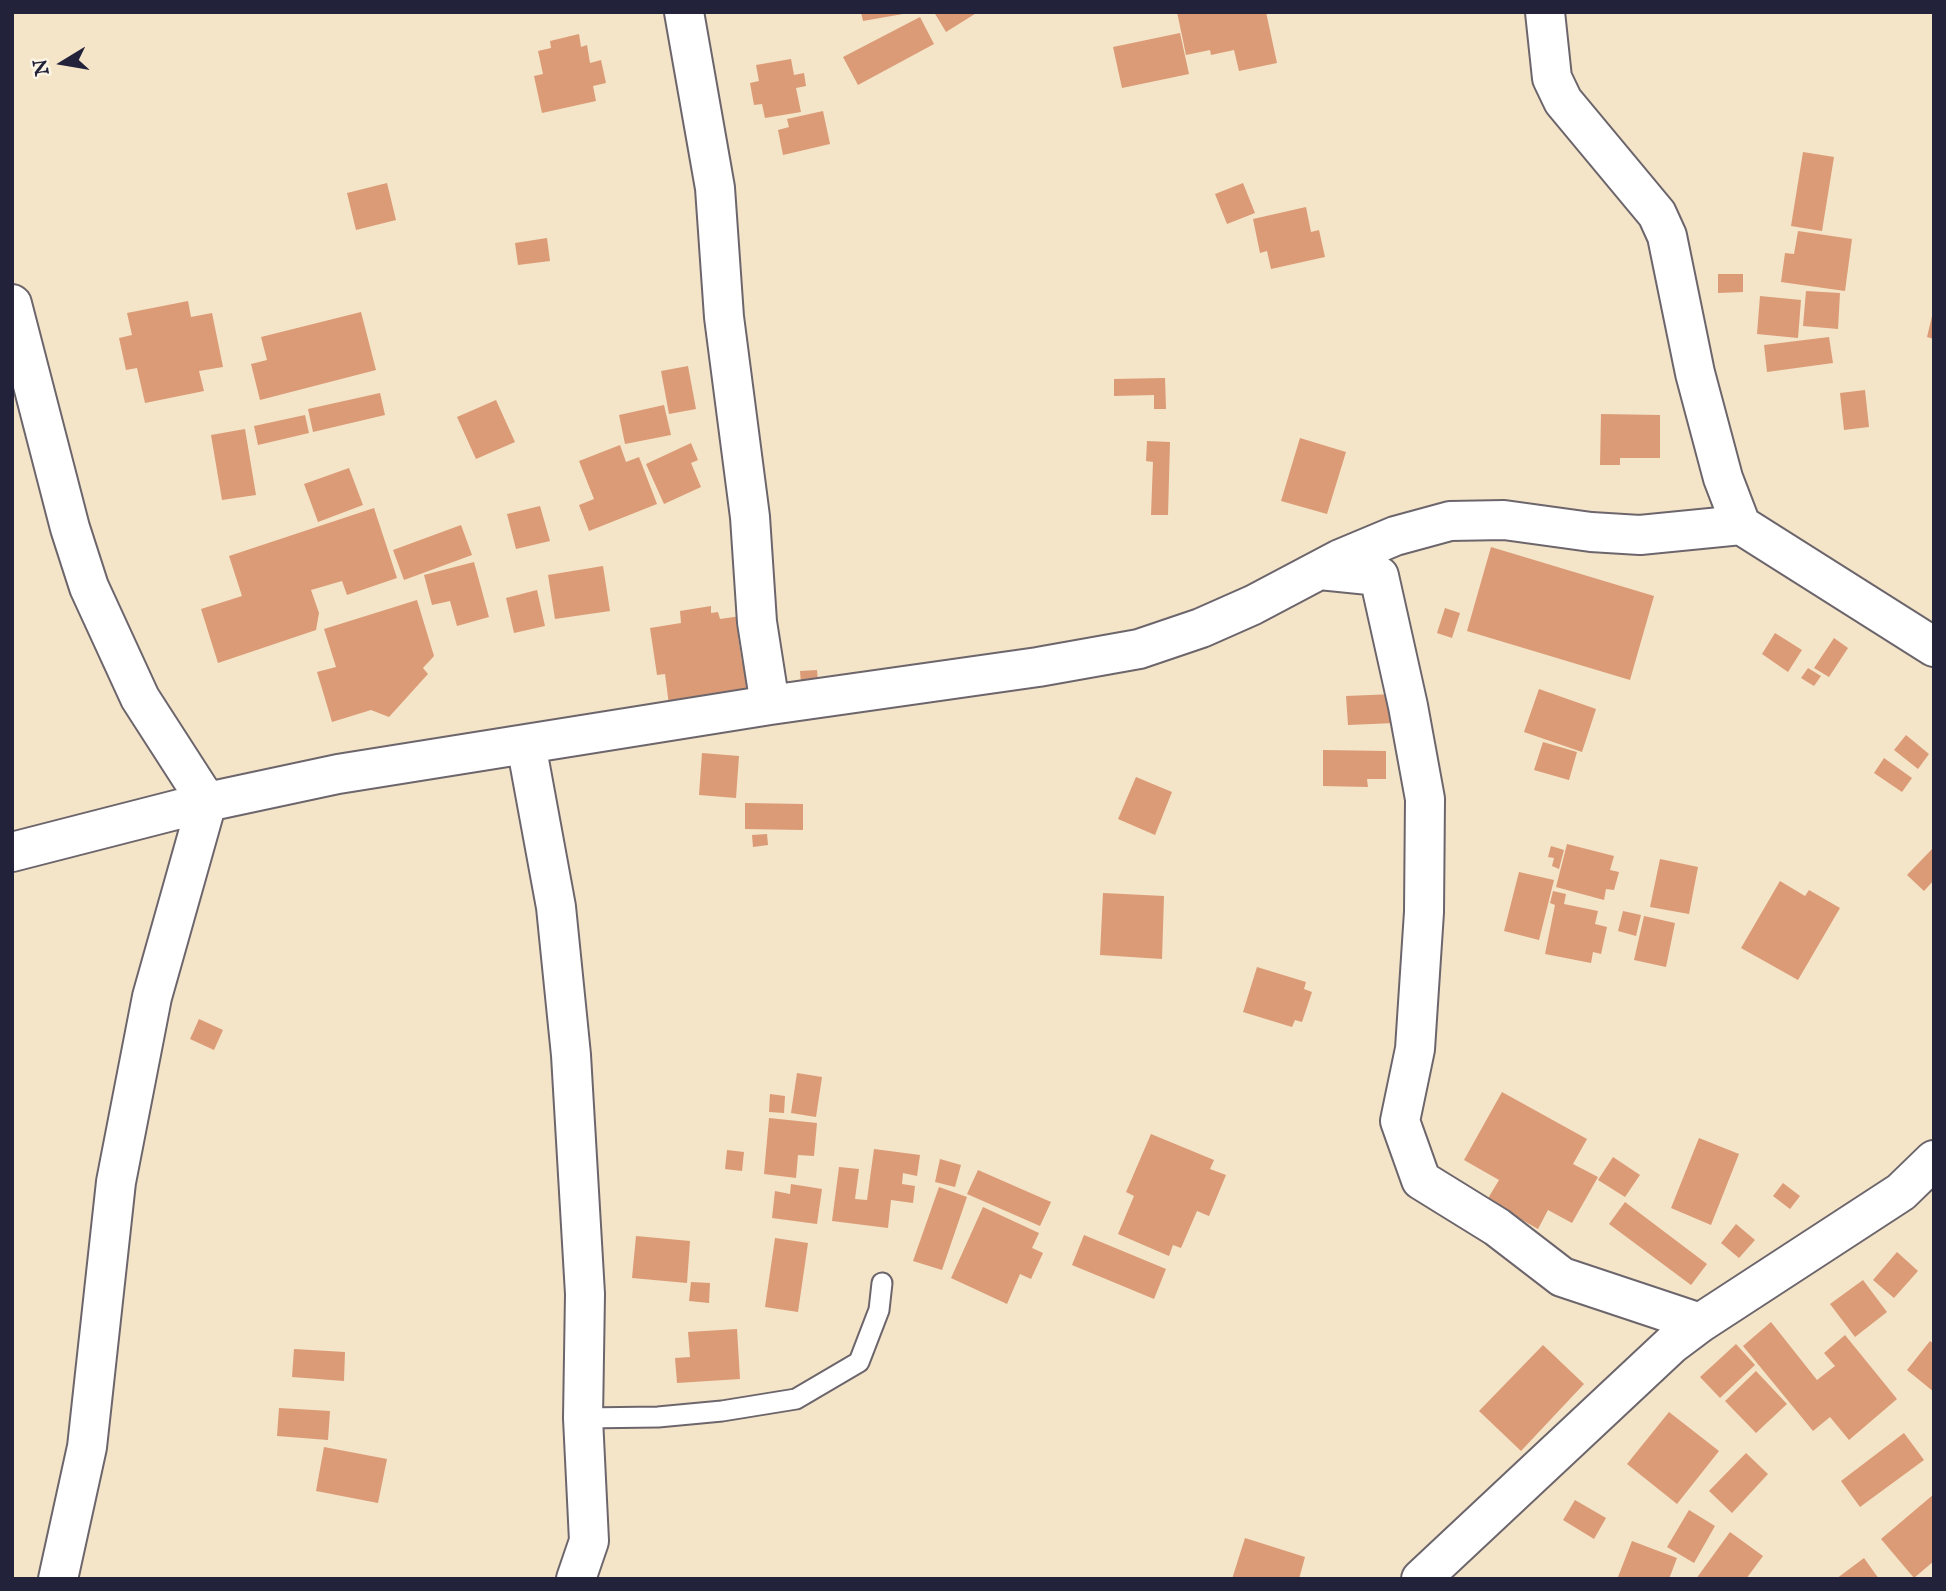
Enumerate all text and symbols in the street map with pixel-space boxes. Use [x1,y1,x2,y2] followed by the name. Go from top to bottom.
[28,28,98,98] north arrow
[29,57,56,77] text: N

